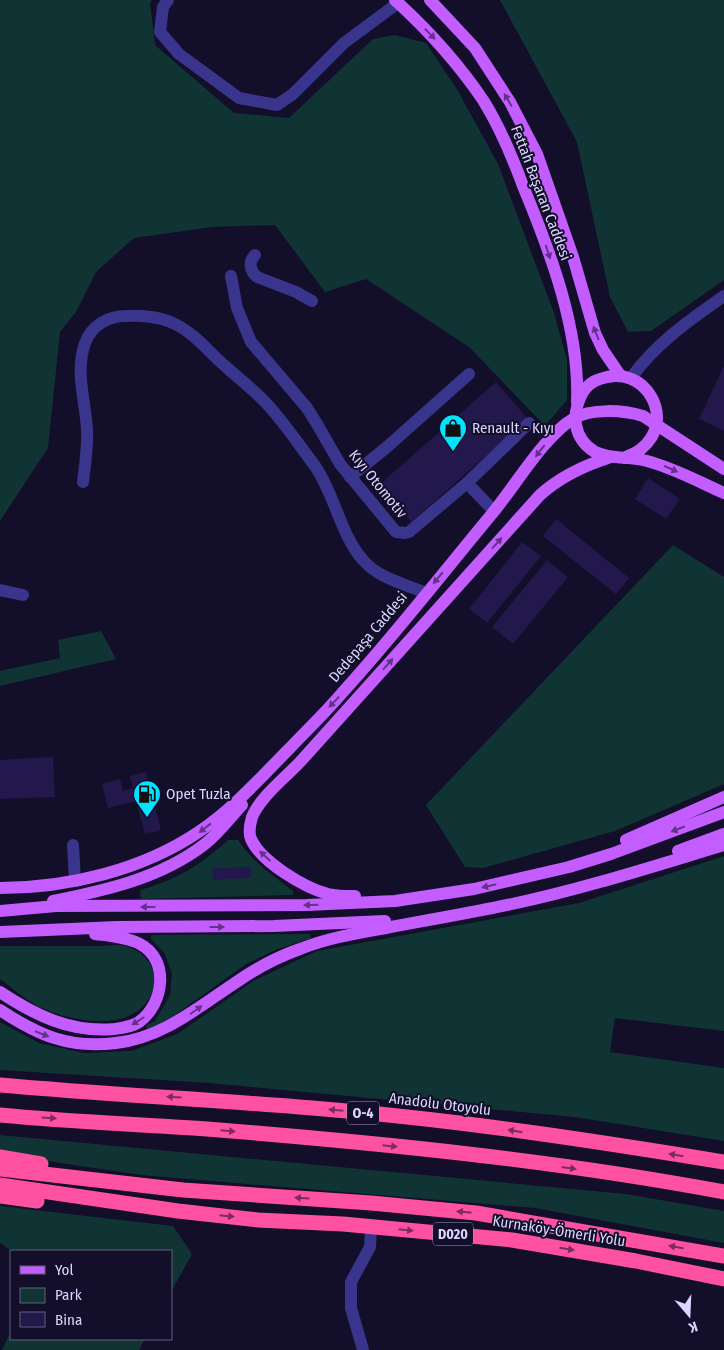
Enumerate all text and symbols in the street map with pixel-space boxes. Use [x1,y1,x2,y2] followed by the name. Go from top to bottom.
[424,28,436,40] one-way arrow
[504,93,513,106] one-way arrow
[507,123,575,263] street label: Fettah Başaran Caddesi
[544,245,552,260] one-way arrow
[592,325,600,340] one-way arrow
[438,413,468,452] shop icon: Renault - Kıyı
[472,419,554,437] place label: Renault - Kıyı
[535,445,545,458] one-way arrow
[345,446,411,522] street label: Kıyı Otomotiv
[664,466,678,474] one-way arrow
[491,537,502,550] one-way arrow
[433,571,444,584] one-way arrow
[325,588,411,686] street label: Dedepaşa Caddesi
[382,659,394,671] one-way arrow
[328,696,340,708] one-way arrow
[132,779,162,818] fuel station icon: Opet Tuzla
[166,785,231,803] place label: Opet Tuzla
[199,822,212,833] one-way arrow
[671,826,686,833] one-way arrow
[260,850,272,862] one-way arrow
[482,882,497,890] one-way arrow
[303,902,319,910] one-way arrow
[140,903,156,911] one-way arrow
[209,923,225,931] one-way arrow
[189,1005,202,1015] one-way arrow
[131,1016,144,1025] one-way arrow
[35,1030,50,1038] one-way arrow
[388,1089,492,1119] street label: Anadolu Otoyolu
[166,1093,182,1101] one-way arrow
[347,1102,379,1124] road number: O-4
[328,1106,344,1114] one-way arrow
[41,1115,57,1123] one-way arrow
[507,1126,523,1134] one-way arrow
[220,1127,236,1135] one-way arrow
[382,1142,398,1150] one-way arrow
[667,1151,683,1159] one-way arrow
[561,1164,577,1172] one-way arrow
[294,1193,310,1201] one-way arrow
[456,1208,472,1216] one-way arrow
[219,1212,235,1220] one-way arrow
[491,1212,627,1250] street label: Kurnaköy-Ömerli Yolu
[433,1222,473,1246] road number: D020
[399,1226,415,1234] one-way arrow
[668,1243,684,1251] one-way arrow
[560,1246,576,1254] one-way arrow
[10,1250,172,1340] legend
[55,1261,73,1279] text: Yol
[55,1286,82,1304] text: Park
[664,1290,714,1340] north arrow
[55,1311,82,1329] text: Bina
[686,1317,700,1336] text: K

